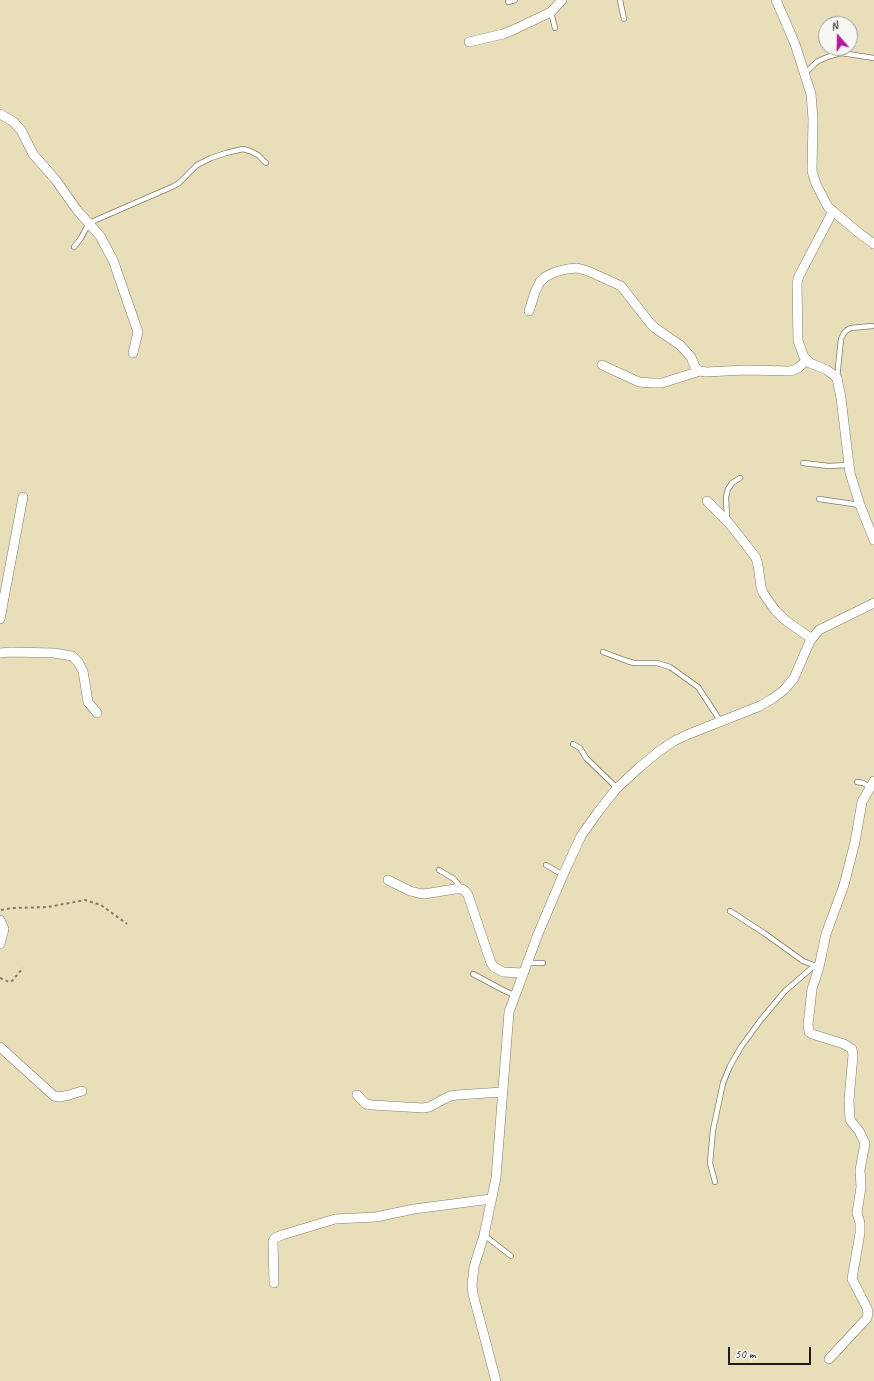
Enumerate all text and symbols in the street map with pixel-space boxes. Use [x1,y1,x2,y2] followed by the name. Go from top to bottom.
[818,16,858,56] north arrow
[829,18,840,33] text: N
[730,1339,813,1365] scale bar
[735,1346,755,1362] text: 50 m

